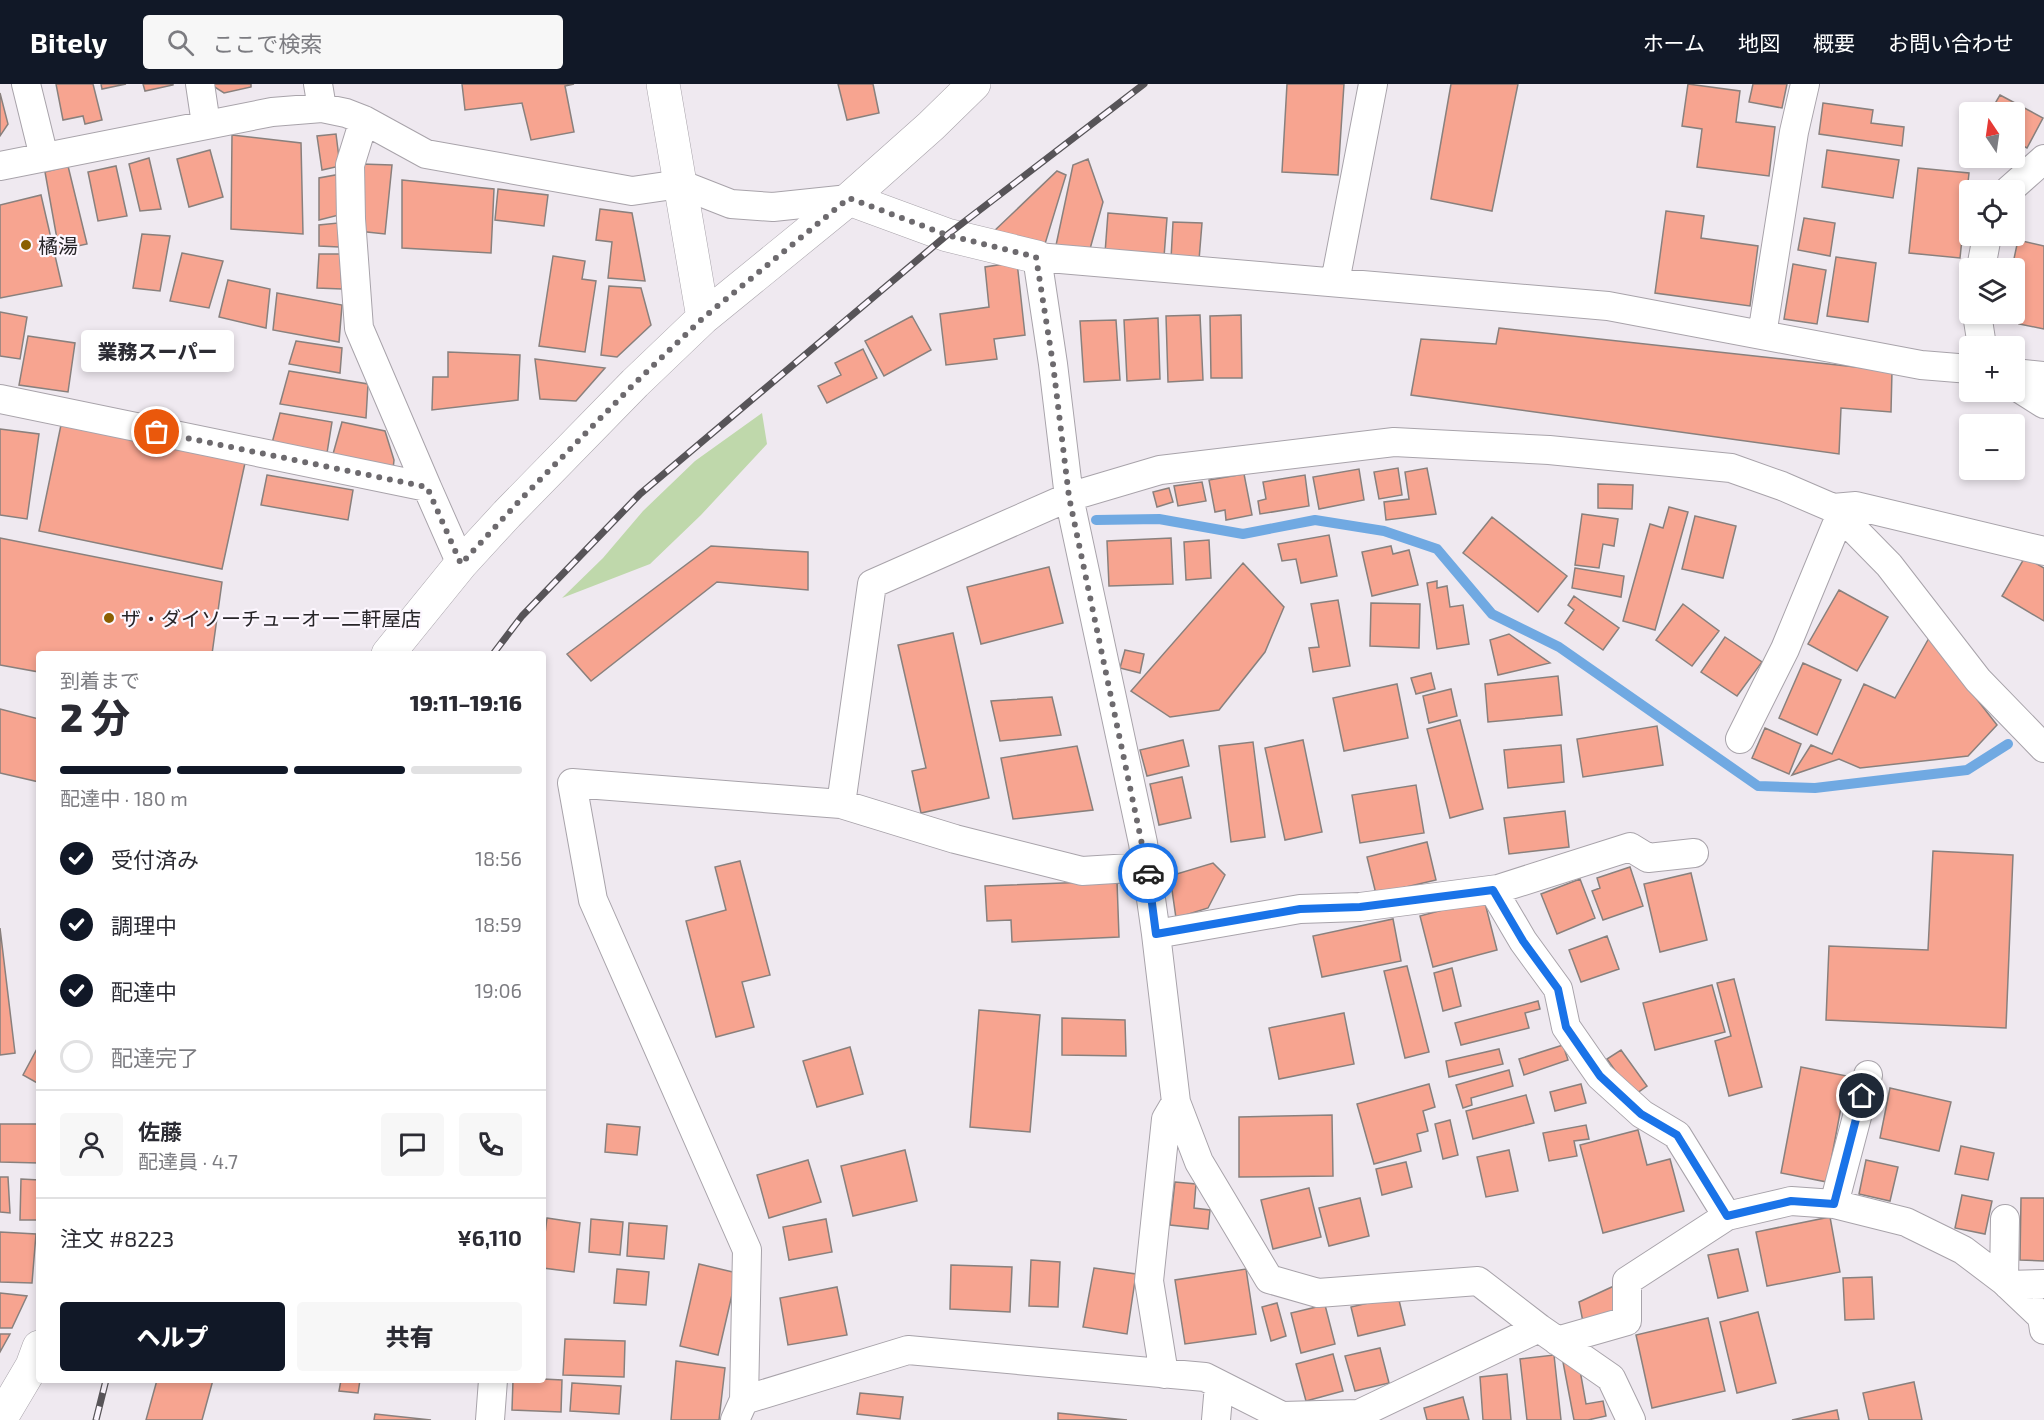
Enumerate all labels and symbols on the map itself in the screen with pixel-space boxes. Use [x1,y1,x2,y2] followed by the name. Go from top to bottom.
[1959,102,2025,168] north arrow
[38,233,78,257] place label: 橘湯
[19,238,33,252] marker: 橘湯
[80,330,234,372] callout: 業務スーパー
[131,406,182,457] pin
[121,606,421,630] place label: ザ・ダイソーチューオー二軒屋店
[102,611,116,625] marker: ザ・ダイソーチューオー二軒屋店
[1118,843,1178,903] courier
[1836,1070,1887,1121] pin

